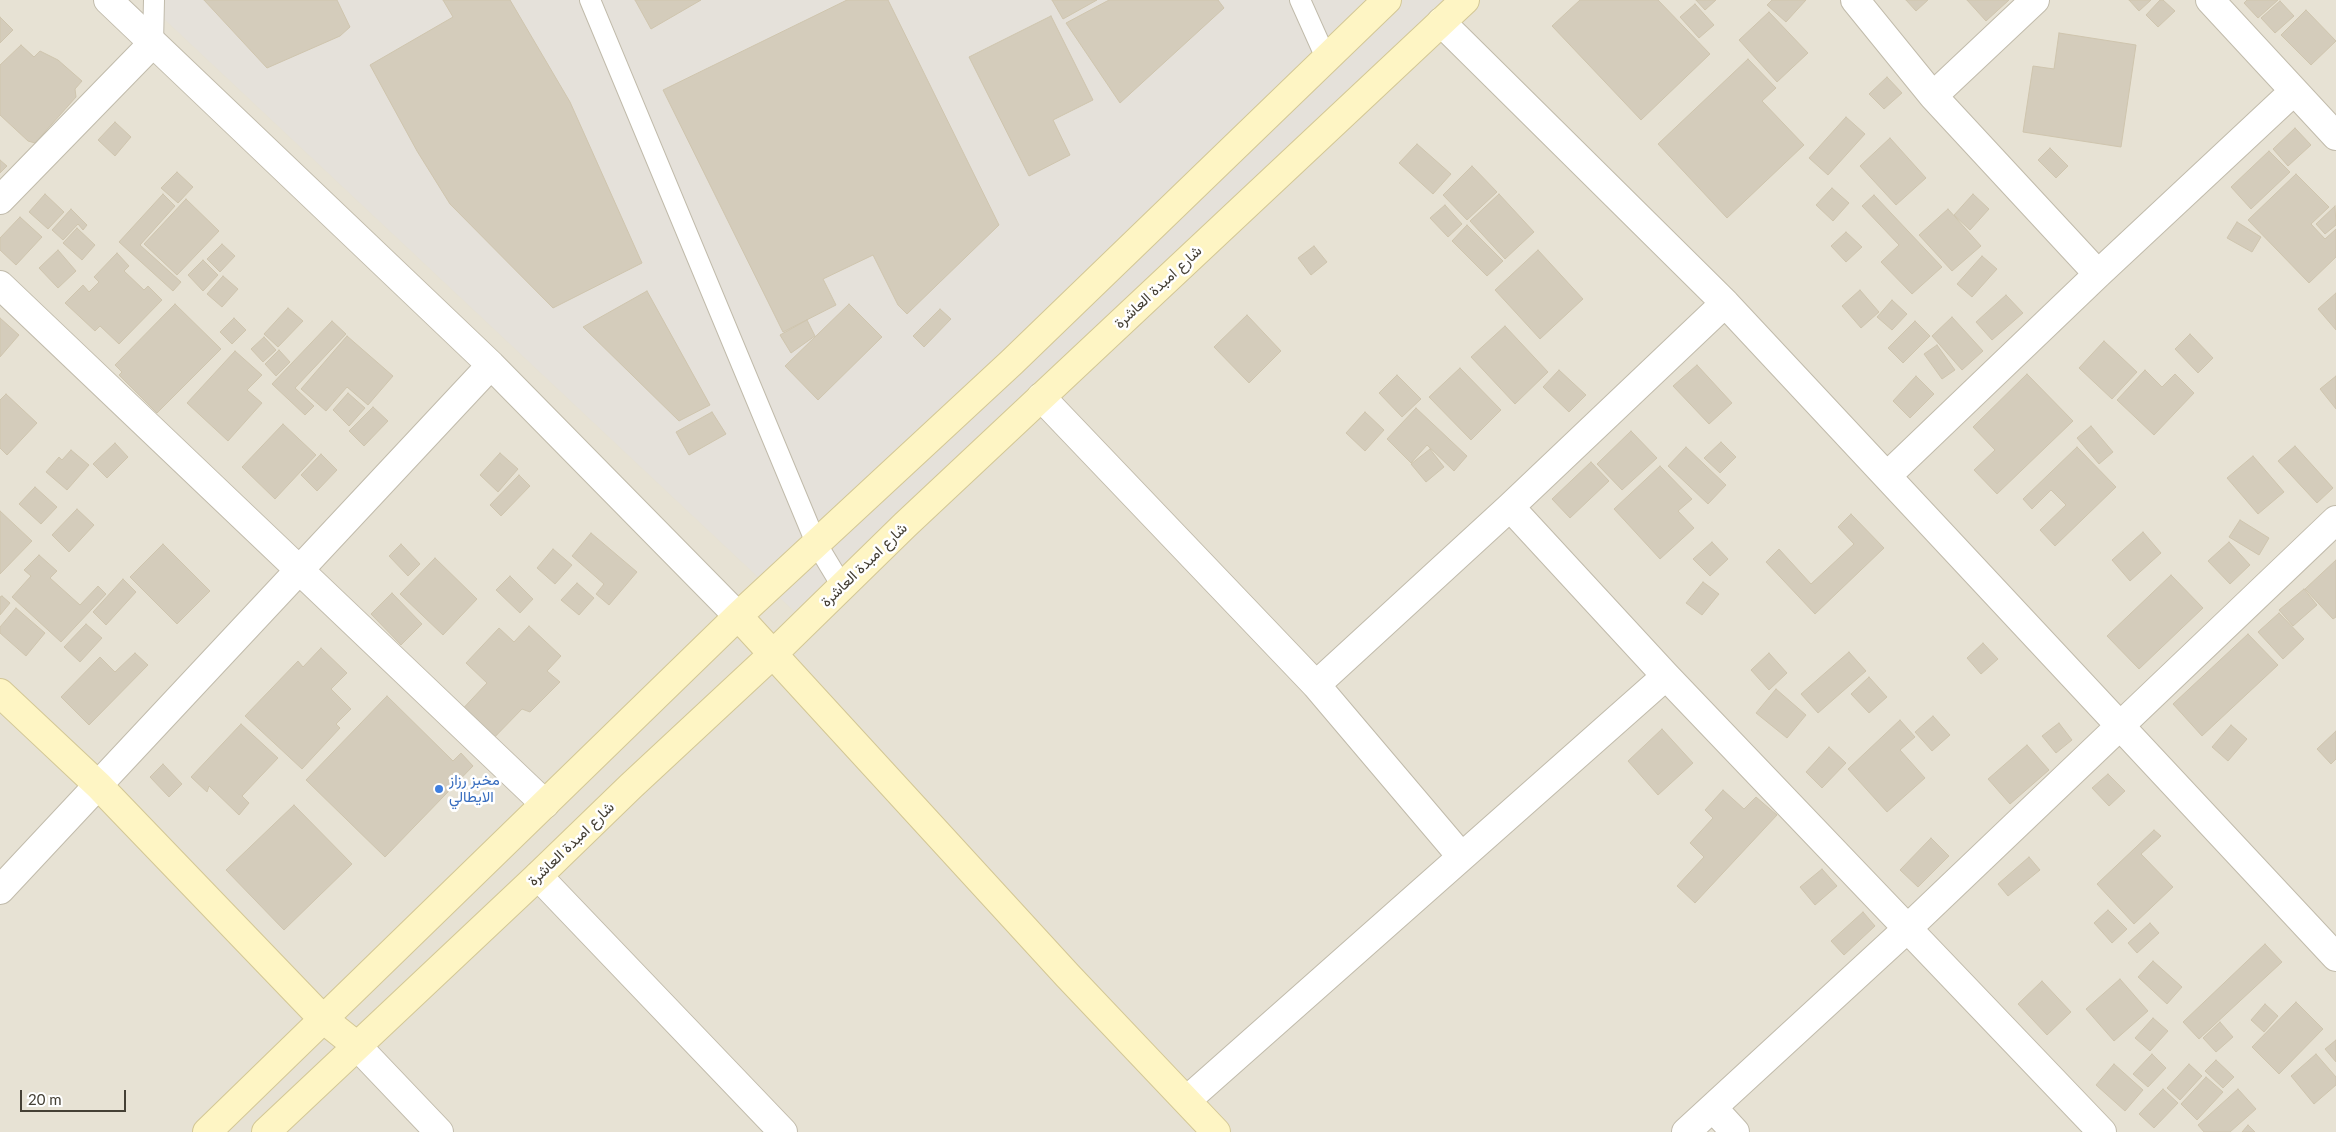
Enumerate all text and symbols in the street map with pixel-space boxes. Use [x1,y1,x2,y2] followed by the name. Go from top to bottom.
[1110,242,1206,332] street label: شارع امبدة العاشرة
[817,519,911,611] street label: شارع امبدة العاشرة
[449,771,500,806] place label: مخبز رزاز الايطالي
[433,783,445,795] marker: مخبز رزاز الايطالي
[524,798,618,890] street label: شارع امبدة العاشرة
[22,1080,129,1112] scale bar
[28,1090,62,1108] text: 20 m

